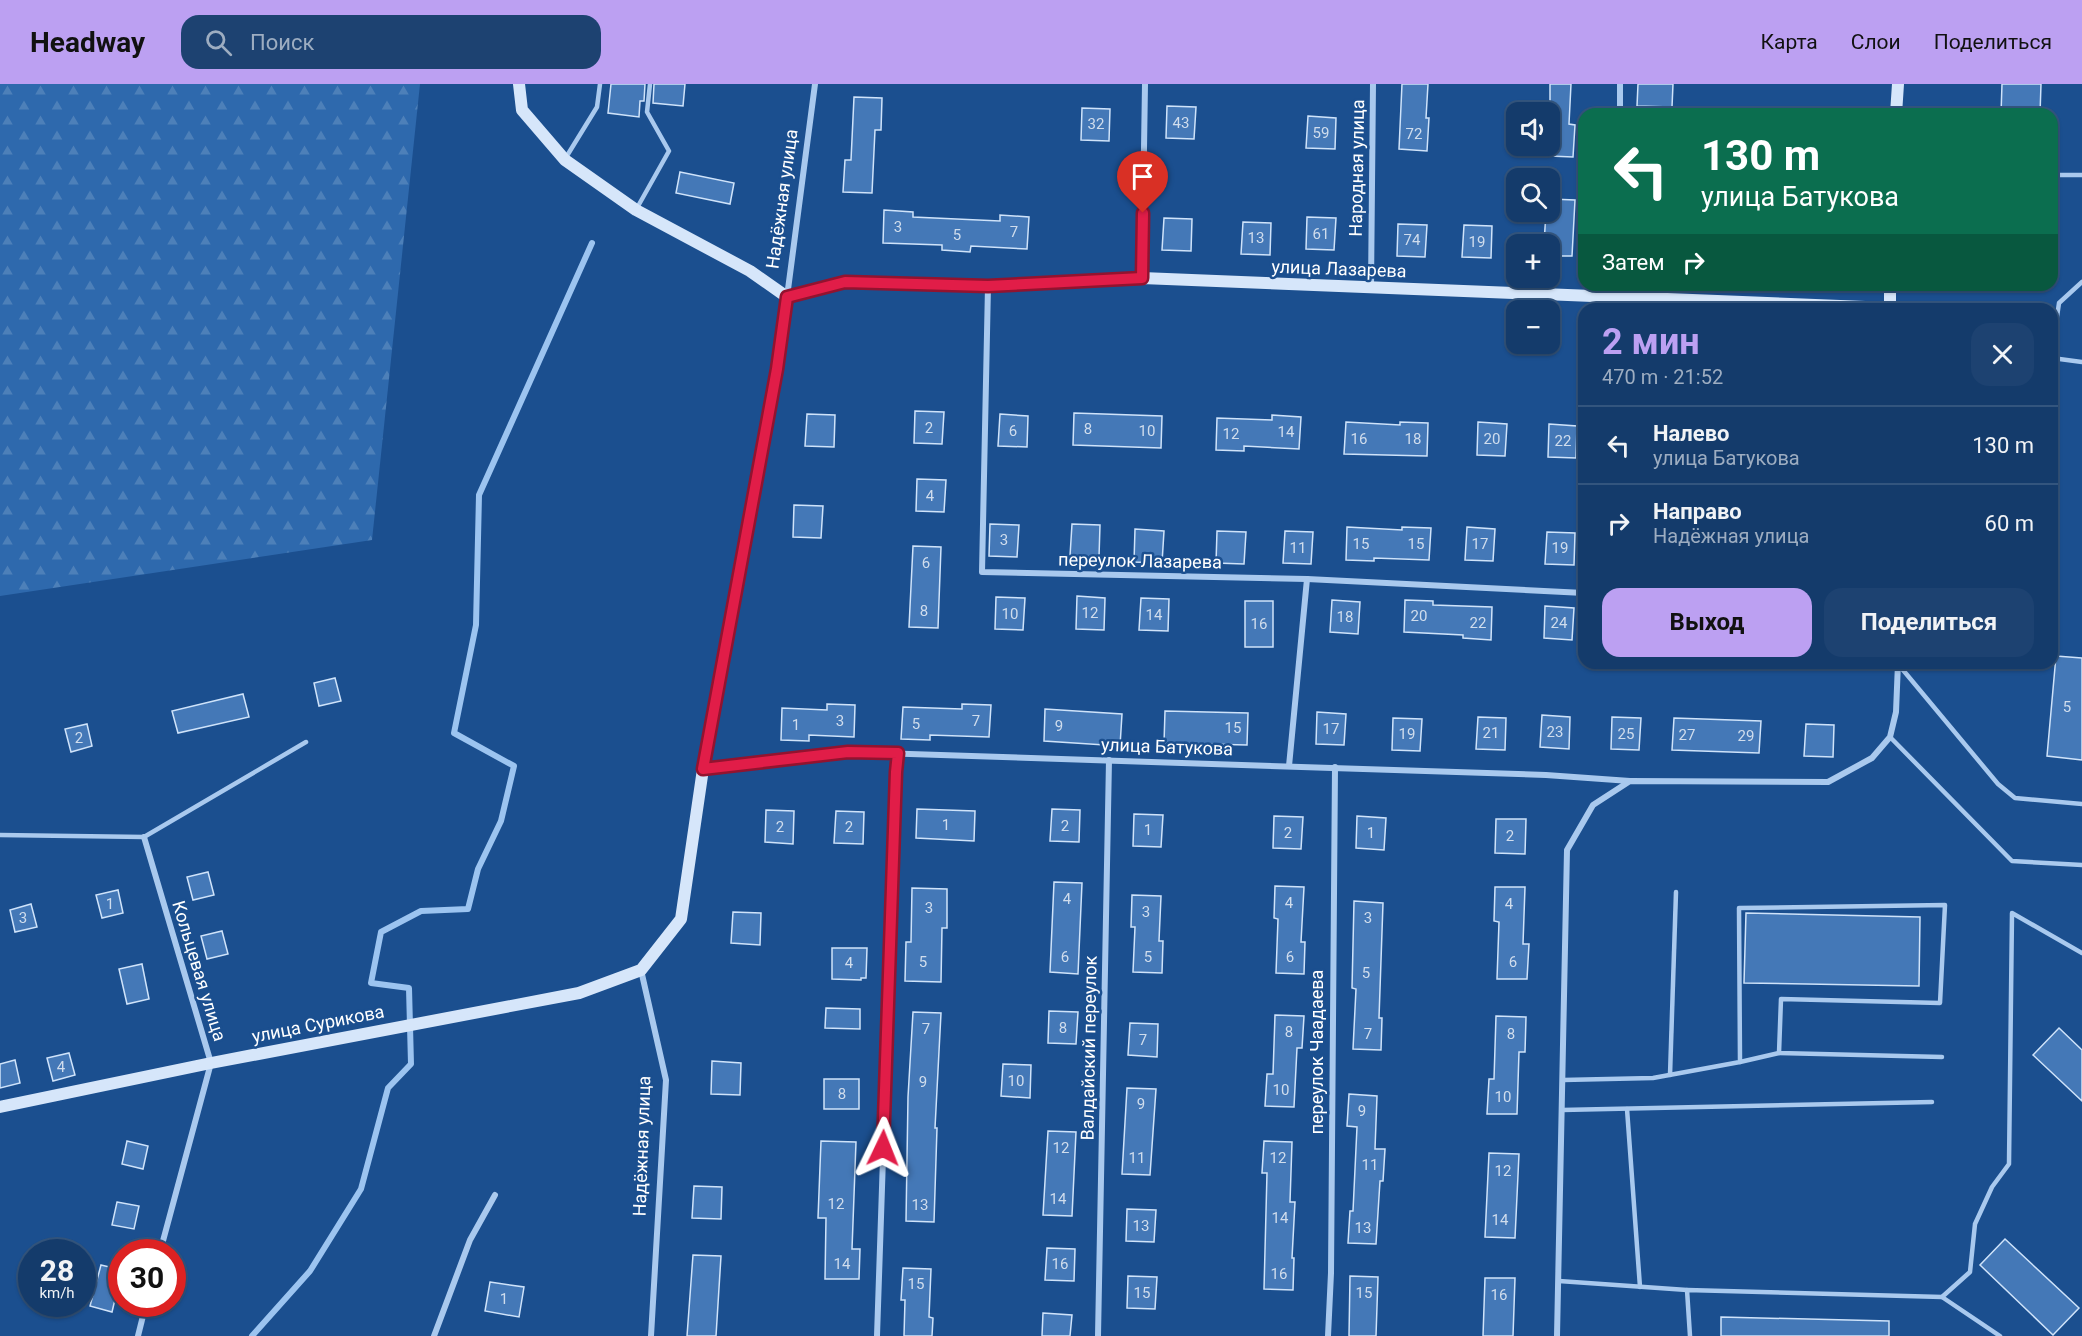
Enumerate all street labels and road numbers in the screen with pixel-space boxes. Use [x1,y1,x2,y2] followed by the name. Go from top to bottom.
[1345,99,1368,237] street label: Народная улица
[761,128,802,270] street label: Надёжная улица
[1271,256,1407,281] street label: улица Лазарева
[1058,549,1222,572] street label: переулок Лазарева
[1101,734,1233,759] street label: улица Батукова
[168,898,231,1044] street label: Кольцевая улица
[1076,955,1101,1141] street label: Валдайский переулок
[1306,970,1327,1134] street label: переулок Чаадаева
[250,1000,386,1047] street label: улица Сурикова
[629,1075,654,1217] street label: Надёжная улица

